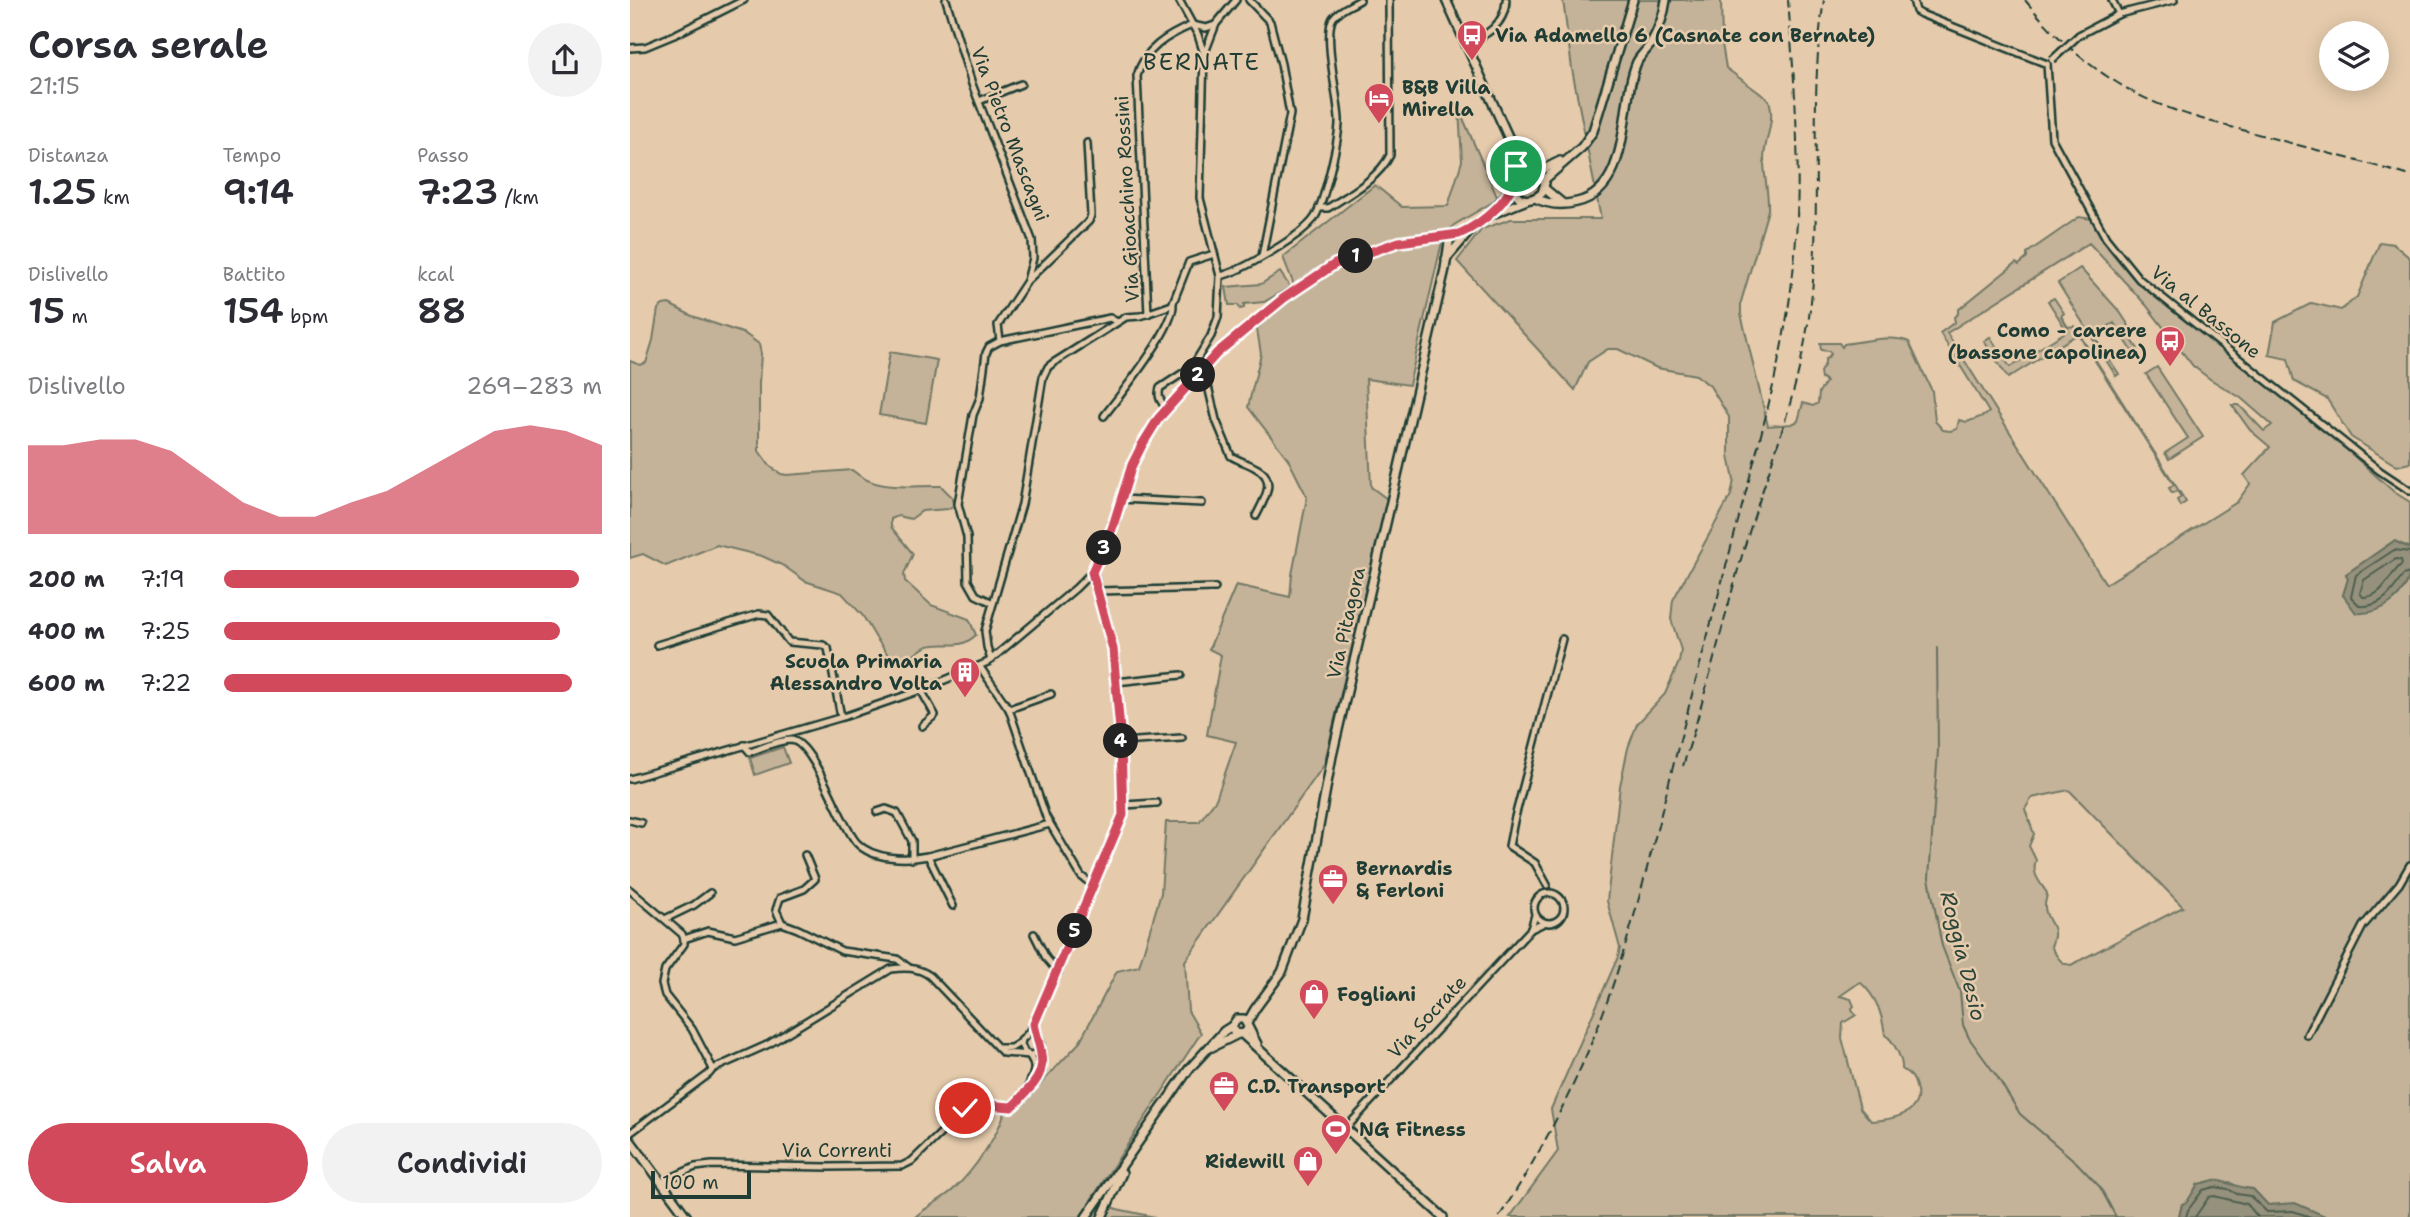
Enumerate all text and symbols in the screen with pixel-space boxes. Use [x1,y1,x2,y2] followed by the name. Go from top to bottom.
[1455,18,1489,62] bus stop icon: Via Adamello 6 (Casnate con Bernate)
[28,19,269,70] text: Corsa serale
[2319,21,2389,91] map controls
[2319,21,2389,91] button: layers
[528,23,602,97] button: share
[1495,23,1875,48] place label: Via Adamello 6 (Casnate con Bernate)
[965,43,1055,225] street label: Via Pietro Mascagni
[1143,47,1261,77] district label: BERNATE
[28,71,80,101] text: 21:15
[1402,75,1490,122] place label: B&B Villa Mirella
[1362,81,1396,125] hotel icon: B&B Villa Mirella
[1109,95,1145,303] street label: Via Gioacchino Rossini
[1486,136,1546,196] pin
[28,143,108,168] text: Distanza
[223,143,281,168] text: Tempo
[417,143,469,168] text: Passo
[1497,147,1535,185] icon: arrive
[28,168,96,215] text: 1.25
[223,168,294,215] text: 9:14
[417,168,498,215] text: 7:23
[96,185,130,210] text: km
[498,185,539,210] text: /km
[1338,238,1374,274] pin: 1
[1351,243,1360,268] text: 1
[2146,260,2266,364] street label: Via al Bassone
[28,262,109,287] text: Dislivello
[223,262,285,287] text: Battito
[417,262,454,287] text: kcal
[28,287,65,334] text: 15
[223,287,284,334] text: 154
[417,287,466,334] text: 88
[65,304,88,329] text: m
[284,304,328,329] text: bpm
[1947,318,2147,365] place label: Como - carcere (bassone capolinea)
[2153,324,2187,368] bus stop icon: Como - carcere (bassone capolinea)
[1180,358,1216,392] pin: 2
[1191,362,1204,387] text: 2
[28,371,126,401] text: Dislivello
[466,371,602,401] text: 269–283 m
[1086,530,1121,566] pin: 3
[1097,535,1110,560] text: 3
[28,564,105,594] text: 200 m
[140,564,185,594] text: 7:19
[1321,564,1371,681] street label: Via Pitagora
[28,616,105,646] text: 400 m
[140,616,190,646] text: 7:25
[770,649,942,696] place label: Scuola Primaria Alessandro Volta
[948,655,982,699] building icon: Scuola Primaria Alessandro Volta
[28,668,105,698] text: 600 m
[140,668,191,698] text: 7:22
[1104,724,1138,758] pin: 4
[1114,728,1127,753] text: 4
[1356,856,1452,903] place label: Bernardis & Ferloni
[1316,862,1350,906] office icon: Bernardis & Ferloni
[1933,888,1993,1024] water label: Roggia Desio
[1058,914,1092,948] pin: 5
[1069,918,1080,943] text: 5
[1382,970,1472,1064] street label: Via Socrate
[1297,977,1331,1021] shop icon: Fogliani
[1337,982,1416,1007] place label: Fogliani
[1207,1069,1241,1113] office icon: C.D. Transport
[1247,1074,1386,1099] place label: C.D. Transport
[935,1078,995,1138] pin
[946,1089,984,1127] icon: check
[1319,1112,1353,1156] sports icon: NG Fitness
[1359,1117,1466,1142] place label: NG Fitness
[28,1123,308,1203] button: Salva
[322,1123,602,1203] button: Condividi
[782,1138,892,1163] street label: Via Correnti
[1291,1144,1325,1188] shop icon: Ridewill
[1205,1149,1285,1174] place label: Ridewill
[651,1168,751,1200] scale bar
[662,1170,719,1195] text: 100 m

